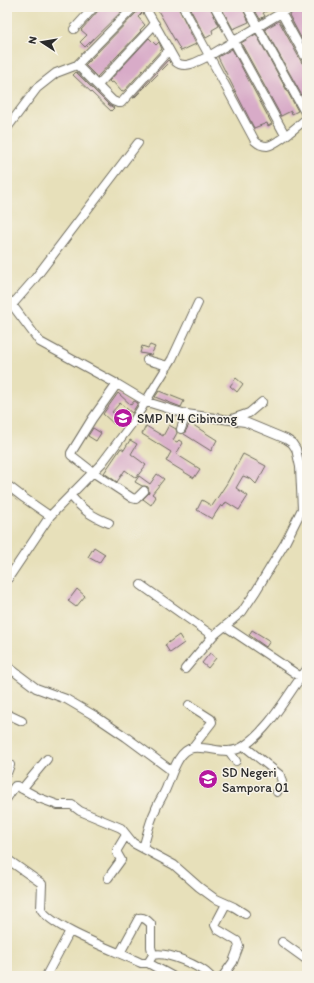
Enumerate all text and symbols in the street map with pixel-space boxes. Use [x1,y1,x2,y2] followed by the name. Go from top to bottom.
[22,22,62,62] north arrow
[26,35,40,45] text: N
[112,407,134,429] school or university icon: SMP N 4 Cibinong
[137,411,237,426] place label: SMP N 4 Cibinong
[222,765,289,795] place label: SD Negeri Sampora 01
[197,768,219,790] school or university icon: SD Negeri Sampora 01

